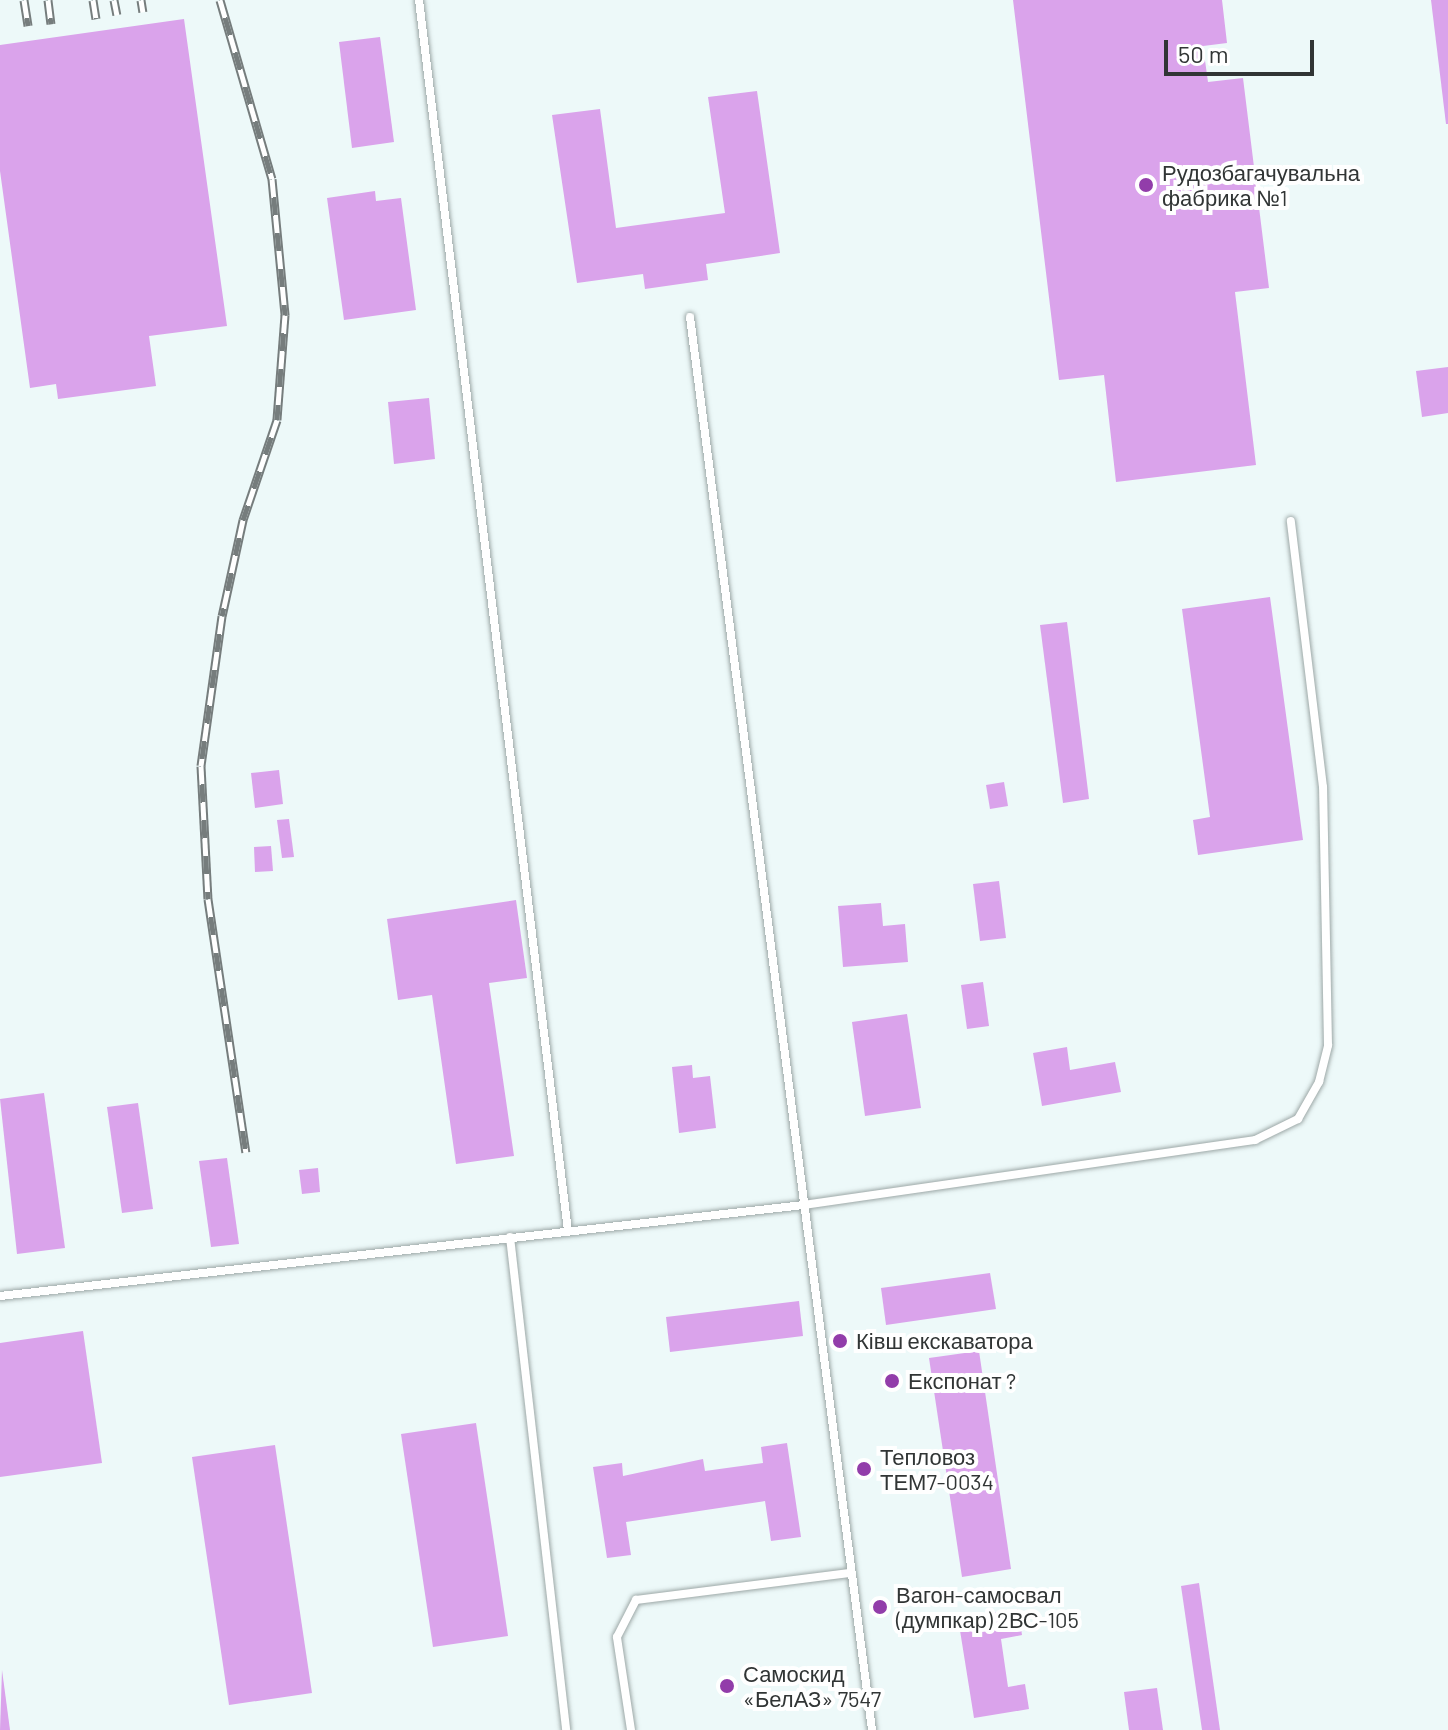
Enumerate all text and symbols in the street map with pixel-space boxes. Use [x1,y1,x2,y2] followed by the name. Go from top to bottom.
[1168,24,1318,74] scale bar
[1178,39,1229,68] text: 50 m
[1162,159,1360,210] place label: Рудозбагачувальна фабрика №1
[1137,176,1155,194] marker: Рудозбагачувальна фабрика №1
[856,1328,1033,1354] place label: Ківш екскаватора
[831,1332,849,1350] marker: Ківш екскаватора
[908,1368,1016,1394] place label: Експонат ?
[883,1372,901,1390] marker: Експонат ?
[880,1443,994,1494] place label: Тепловоз ТЕМ7-0034
[855,1460,873,1478] marker: Тепловоз ТЕМ7-0034
[896,1581,1079,1632] place label: Вагон-самосвал (думпкар) 2ВС-105
[871,1598,889,1616] marker: Вагон-самосвал (думпкар) 2ВС-105
[743,1660,881,1712] place label: Самоскид «БелАЗ» 7547
[718,1677,736,1695] marker: Самоскид «БелАЗ» 7547

